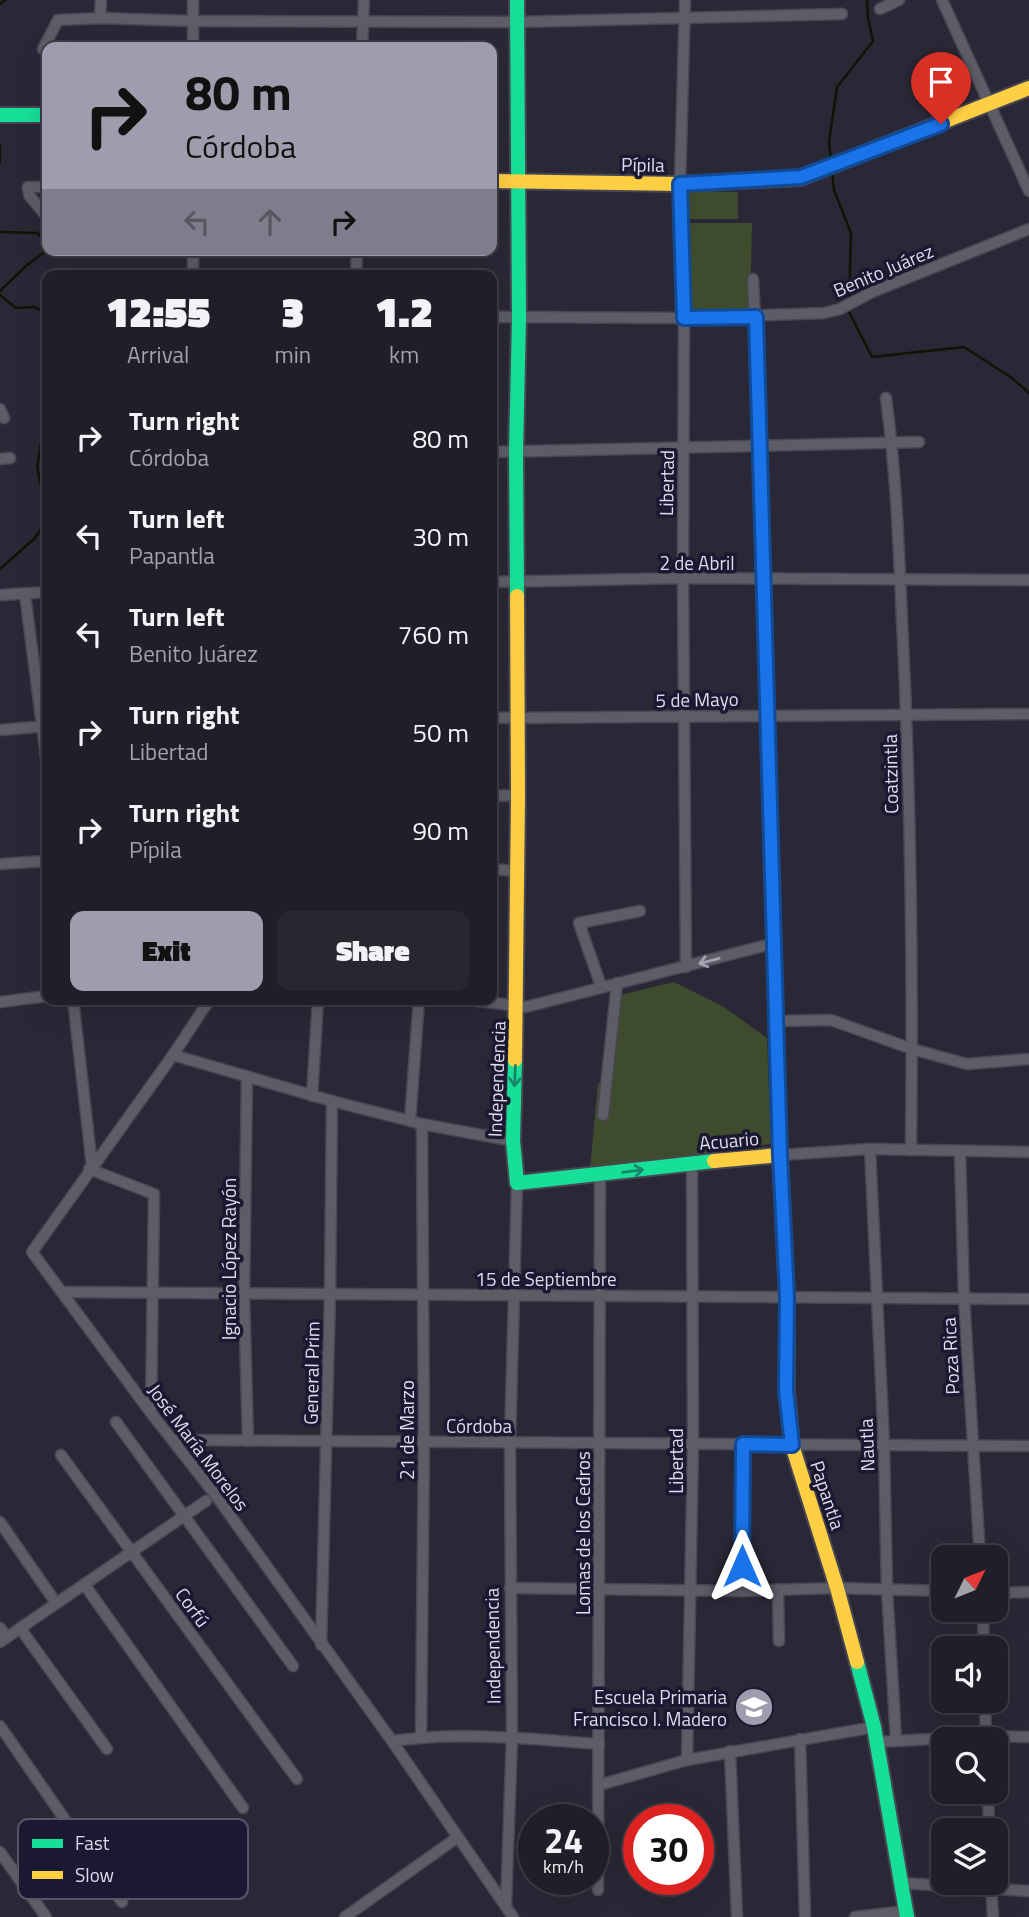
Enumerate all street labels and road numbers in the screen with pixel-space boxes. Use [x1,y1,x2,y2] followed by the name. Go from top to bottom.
[621,149,665,179] street label: Pípila
[828,236,938,304] street label: Benito Juárez
[651,450,681,516] street label: Libertad
[659,548,735,577] street label: 2 de Abril
[655,684,739,714] street label: 5 de Mayo
[875,733,905,814] street label: Coatzintla
[479,1020,513,1138] street label: Independencia
[698,1123,760,1157] street label: Acuario
[214,1178,243,1340] street label: Ignacio López Rayón
[475,1264,617,1293] street label: 15 de Septiembre
[933,1316,966,1395] street label: Poza Rica
[296,1321,326,1425] street label: General Prim
[141,1377,257,1517] street label: José María Morelos
[392,1380,421,1480] street label: 21 de Marzo
[446,1411,513,1440] street label: Córdoba
[851,1418,881,1472] street label: Nautla
[661,1428,690,1494] street label: Libertad
[568,1451,597,1615] street label: Lomas de los Cedros
[803,1457,853,1534] street label: Papantla
[169,1581,217,1633] street label: Corfú
[476,1587,508,1704] street label: Independencia

